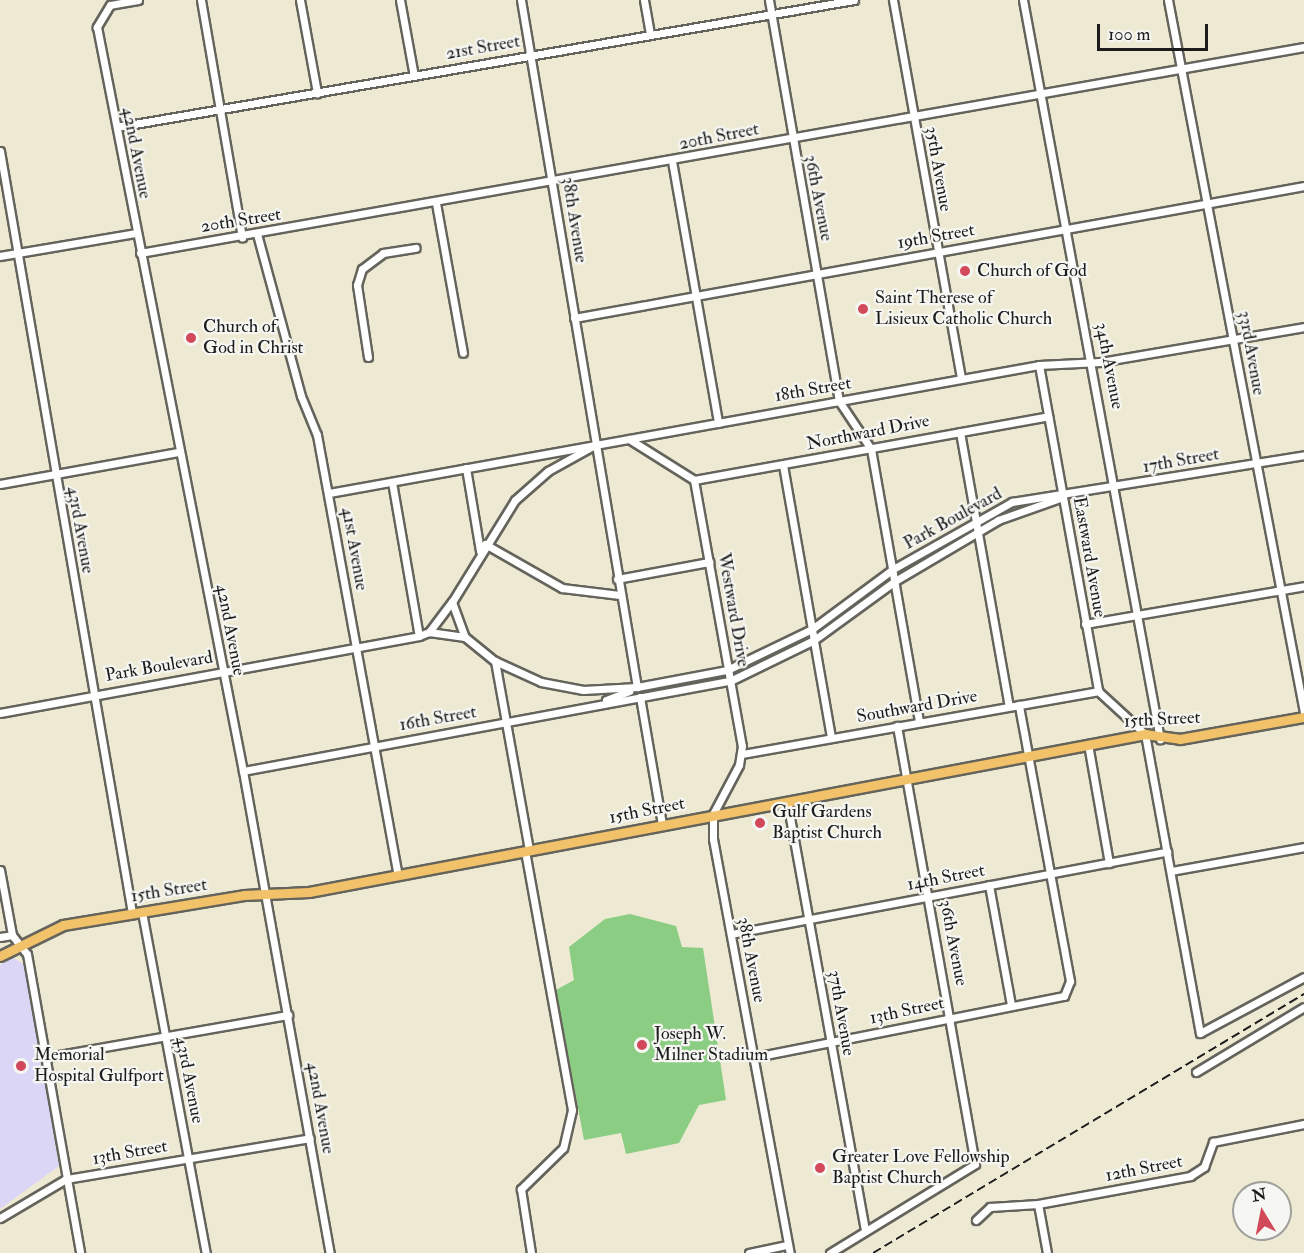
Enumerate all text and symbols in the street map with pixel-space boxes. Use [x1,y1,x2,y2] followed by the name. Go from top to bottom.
[1100,12,1211,50] scale bar
[1108,23,1151,46] text: 100 m
[444,31,522,65] street label: 21st Street
[117,105,155,201] street label: 42nd Avenue
[677,119,761,155] street label: 20th Street
[920,125,956,213] street label: 35th Avenue
[799,153,837,243] street label: 36th Avenue
[557,176,591,264] street label: 38th Avenue
[199,204,283,238] street label: 20th Street
[896,220,976,254] street label: 19th Street
[977,260,1087,282] place label: Church of God
[958,264,972,278] marker: Church of God
[875,288,1052,330] place label: Saint Therese of Lisieux Catholic Church
[856,302,870,316] marker: Saint Therese of Lisieux Catholic Church
[1233,309,1269,397] street label: 33rd Avenue
[203,317,303,360] place label: Church of God in Christ
[1090,321,1128,411] street label: 34th Avenue
[184,331,198,345] marker: Church of God in Christ
[773,373,853,407] street label: 18th Street
[805,410,931,456] street label: Northward Drive
[1141,444,1221,478] street label: 17th Street
[900,483,1006,555] street label: Park Boulevard
[62,485,98,575] street label: 43rd Avenue
[1068,495,1110,619] street label: Eastward Avenue
[336,506,372,592] street label: 41st Avenue
[712,551,754,669] street label: Westward Drive
[211,582,249,678] street label: 42nd Avenue
[103,647,215,687] street label: Park Boulevard
[855,686,979,728] street label: Southward Drive
[398,702,478,736] street label: 16th Street
[1123,707,1201,733] street label: 15th Street
[607,793,687,829] street label: 15th Street
[772,802,882,844] place label: Gulf Gardens Baptist Church
[753,816,767,830] marker: Gulf Gardens Baptist Church
[905,860,987,896] street label: 14th Street
[129,874,209,908] street label: 15th Street
[934,898,972,988] street label: 36th Avenue
[732,915,770,1005] street label: 38th Avenue
[823,969,859,1057] street label: 37th Avenue
[868,993,946,1029] street label: 13th Street
[654,1024,768,1066] place label: Joseph W. Milner Stadium
[170,1035,208,1125] street label: 43rd Avenue
[635,1038,649,1052] marker: Joseph W. Milner Stadium
[34,1045,164,1088] place label: Memorial Hospital Gulfport
[12,1057,30,1075] marker: Memorial Hospital Gulfport
[301,1060,339,1156] street label: 42nd Avenue
[91,1136,169,1170] street label: 13th Street
[832,1147,1010,1190] place label: Greater Love Fellowship Baptist Church
[1104,1151,1184,1187] street label: 12th Street
[813,1161,827,1175] marker: Greater Love Fellowship Baptist Church
[1232,1181,1292,1241] north arrow
[1250,1184,1268,1206] text: N

